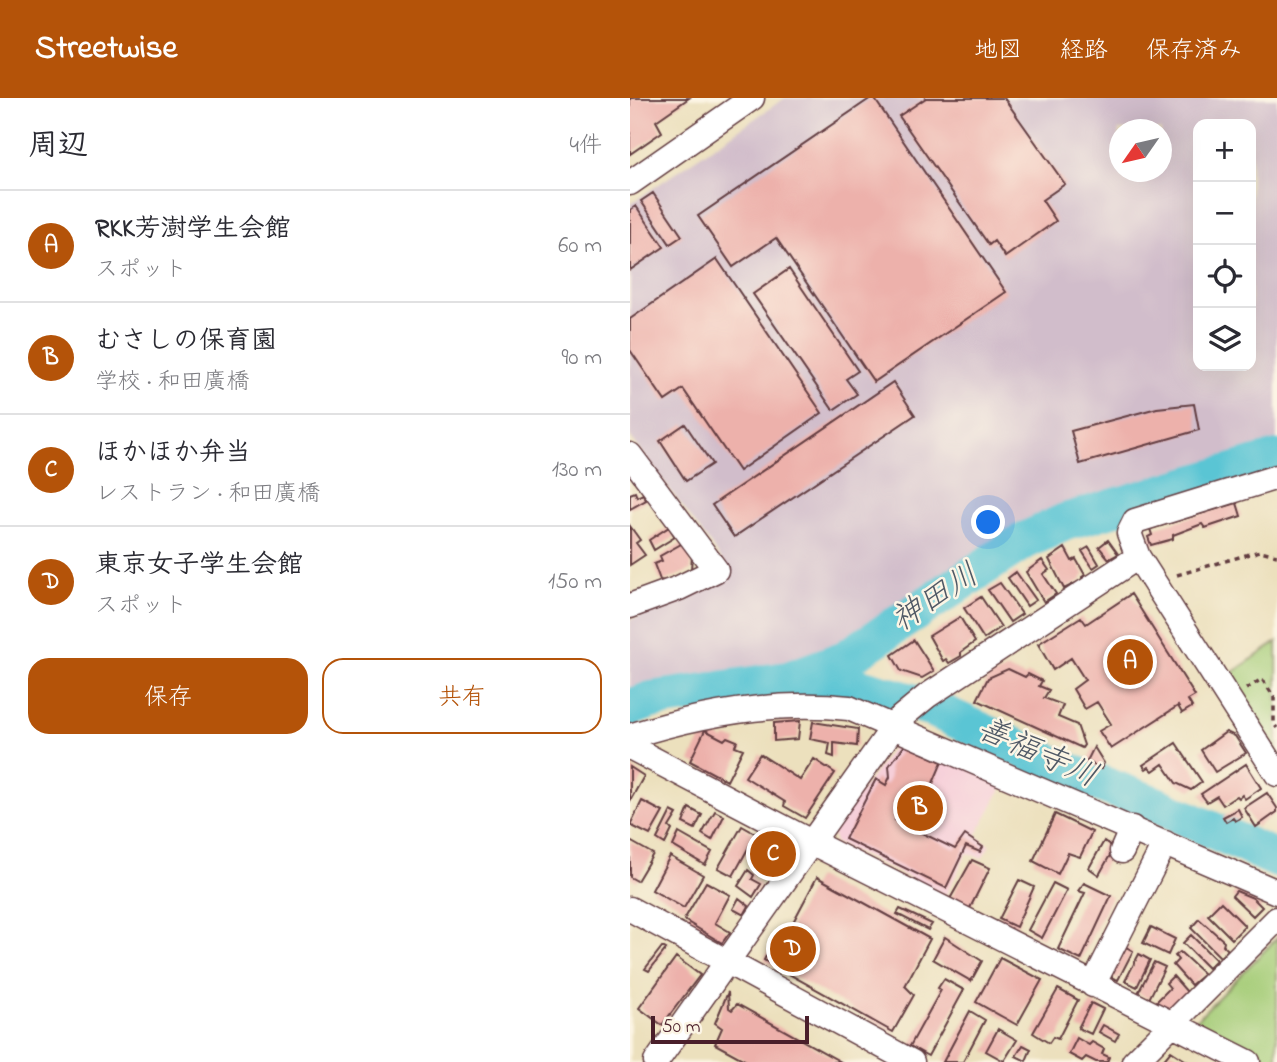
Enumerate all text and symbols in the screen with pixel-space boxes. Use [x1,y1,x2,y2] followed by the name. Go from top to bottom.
[35,25,177,73] text: Streetwise
[974,34,1022,69] text: 地図
[1060,34,1108,69] text: 経路
[1146,34,1242,69] text: 保存済み
[1109,119,1172,182] north arrow
[1193,119,1256,371] map controls
[1193,119,1256,182] button: +
[28,125,88,169] text: 周辺
[570,130,602,163] text: 4件
[1193,182,1256,245] button: −
[95,211,291,249] text: RKK芳澍学生会館
[44,230,58,263] text: A
[558,230,602,263] text: 60 m
[1193,245,1256,308] button: locate
[95,254,187,287] text: スポット
[1193,308,1256,371] button: layers
[95,323,277,361] text: むさしの保育園
[43,342,59,375] text: B
[562,342,602,375] text: 90 m
[95,366,249,399] text: 学校 · 和田廣橋
[95,435,251,473] text: ほかほか弁当
[45,454,57,487] text: C
[552,454,602,487] text: 130 m
[95,478,320,511] text: レストラン · 和田廣橋
[971,505,1005,539] your location
[95,547,303,585] text: 東京女子学生会館
[883,553,989,645] water label: 神田川
[43,566,59,599] text: D
[548,566,602,599] text: 150 m
[95,590,187,623] text: スポット
[1107,636,1153,688] pin: A
[28,658,308,734] button: 保存
[322,658,602,734] button: 共有
[969,706,1105,802] water label: 善福寺川
[897,782,943,834] pin: B
[750,828,796,880] pin: C
[770,923,816,975] pin: D
[651,1013,808,1045] scale bar
[662,1014,701,1041] text: 50 m

